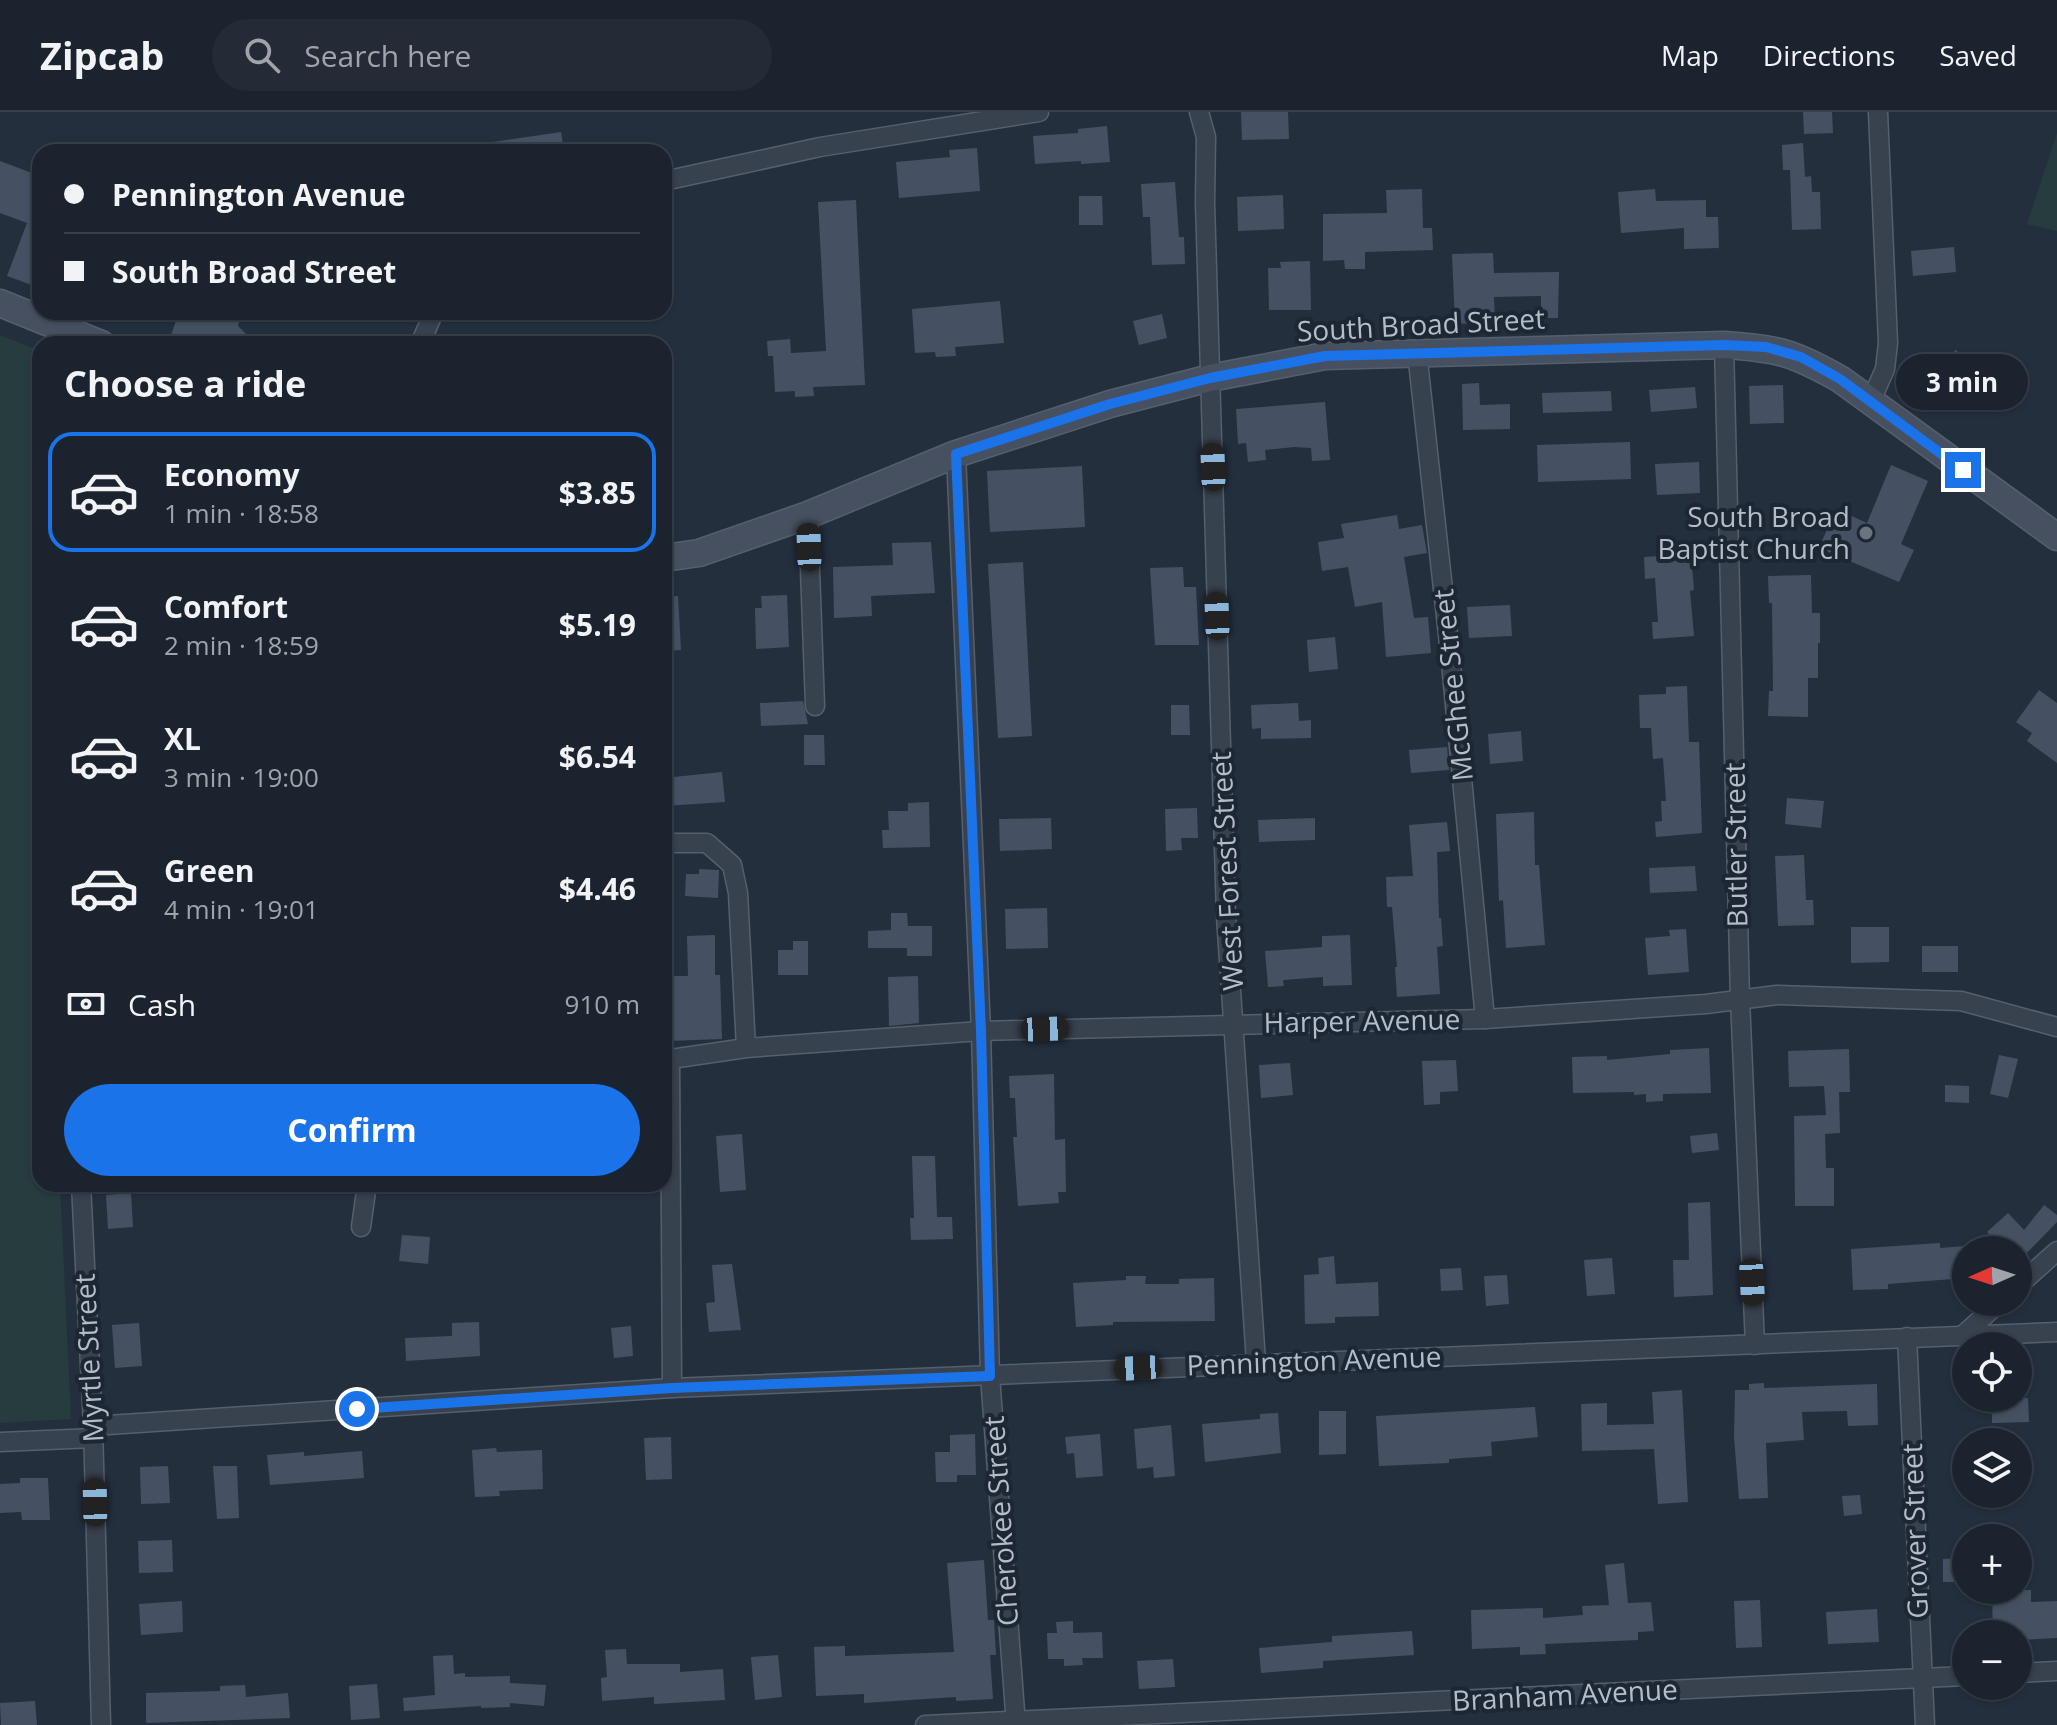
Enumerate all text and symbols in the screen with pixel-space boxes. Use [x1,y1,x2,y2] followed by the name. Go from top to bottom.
[212,19,772,91] search box
[40,29,164,81] text: Zipcab
[240,33,284,77] icon: search
[304,35,471,76] text: Search here
[1661,36,1719,74] text: Map
[1763,36,1895,74] text: Directions
[1939,36,2017,74] text: Saved
[112,174,406,215] text: Pennington Avenue
[112,251,396,292] text: South Broad Street
[1296,299,1546,349] street label: South Broad Street
[1897,354,2029,410] callout: 3 min
[64,359,306,408] text: Choose a ride
[1926,364,1998,400] text: 3 min
[1200,443,1226,491] car
[1945,452,1981,488] route end
[164,454,300,495] text: Economy
[68,456,140,528] icon: car
[559,472,636,513] text: $3.85
[164,495,319,531] text: 1 min · 18:58
[1658,497,1850,567] place label: South Broad Baptist Church
[796,523,822,571] car
[1857,524,1875,542] marker: South Broad Baptist Church
[164,586,288,627] text: Comfort
[1423,587,1481,783] street label: McGhee Street
[68,588,140,660] icon: car
[1204,592,1230,640] car
[559,604,636,645] text: $5.19
[164,627,319,663] text: 2 min · 18:59
[164,718,201,759] text: XL
[68,720,140,792] icon: car
[559,736,636,777] text: $6.54
[1201,750,1251,992] street label: West Forest Street
[164,759,319,795] text: 3 min · 19:00
[1715,762,1755,928] street label: Butler Street
[164,850,255,891] text: Green
[68,852,140,924] icon: car
[559,868,636,909] text: $4.46
[164,891,319,927] text: 4 min · 19:01
[64,982,108,1026] icon: cash
[128,984,196,1025] text: Cash
[565,986,640,1022] text: 910 m
[1263,999,1461,1041] street label: Harper Avenue
[1021,1016,1069,1042] car
[64,1084,640,1176] button: Confirm
[1952,1236,2032,1316] north arrow
[1952,1236,2032,1700] map controls
[1739,1257,1765,1307] car
[65,1273,111,1443] street label: Myrtle Street
[1952,1332,2032,1412] button: locate
[1186,1337,1442,1383] street label: Pennington Avenue
[1113,1355,1163,1381] car
[339,1391,375,1427] route start
[974,1415,1026,1627] street label: Cherokee Street
[1952,1428,2032,1508] button: layers
[1892,1443,1936,1619] street label: Grover Street
[83,1478,107,1526] car
[1952,1524,2032,1604] button: +
[1952,1620,2032,1700] button: −
[1451,1669,1679,1719] street label: Branham Avenue

